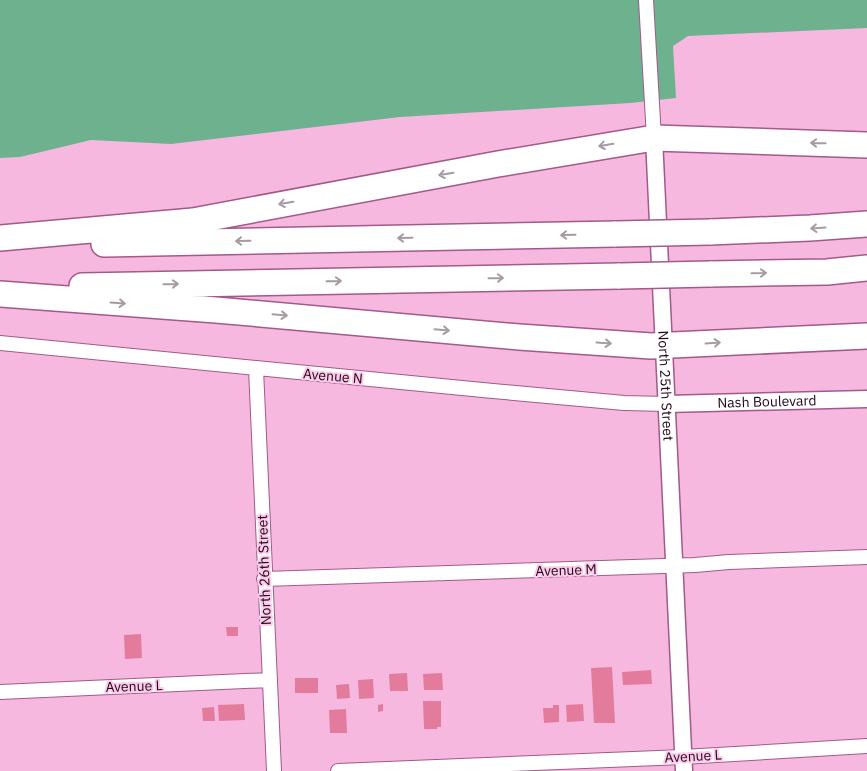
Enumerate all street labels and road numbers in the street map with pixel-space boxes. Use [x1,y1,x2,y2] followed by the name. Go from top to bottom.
[654,330,677,441] street label: North 25th Street
[302,364,364,388] street label: Avenue N
[717,391,817,412] street label: Nash Boulevard
[253,514,275,626] street label: North 26th Street
[535,560,597,580] street label: Avenue M
[105,676,163,696] street label: Avenue L
[664,746,722,766] street label: Avenue L

